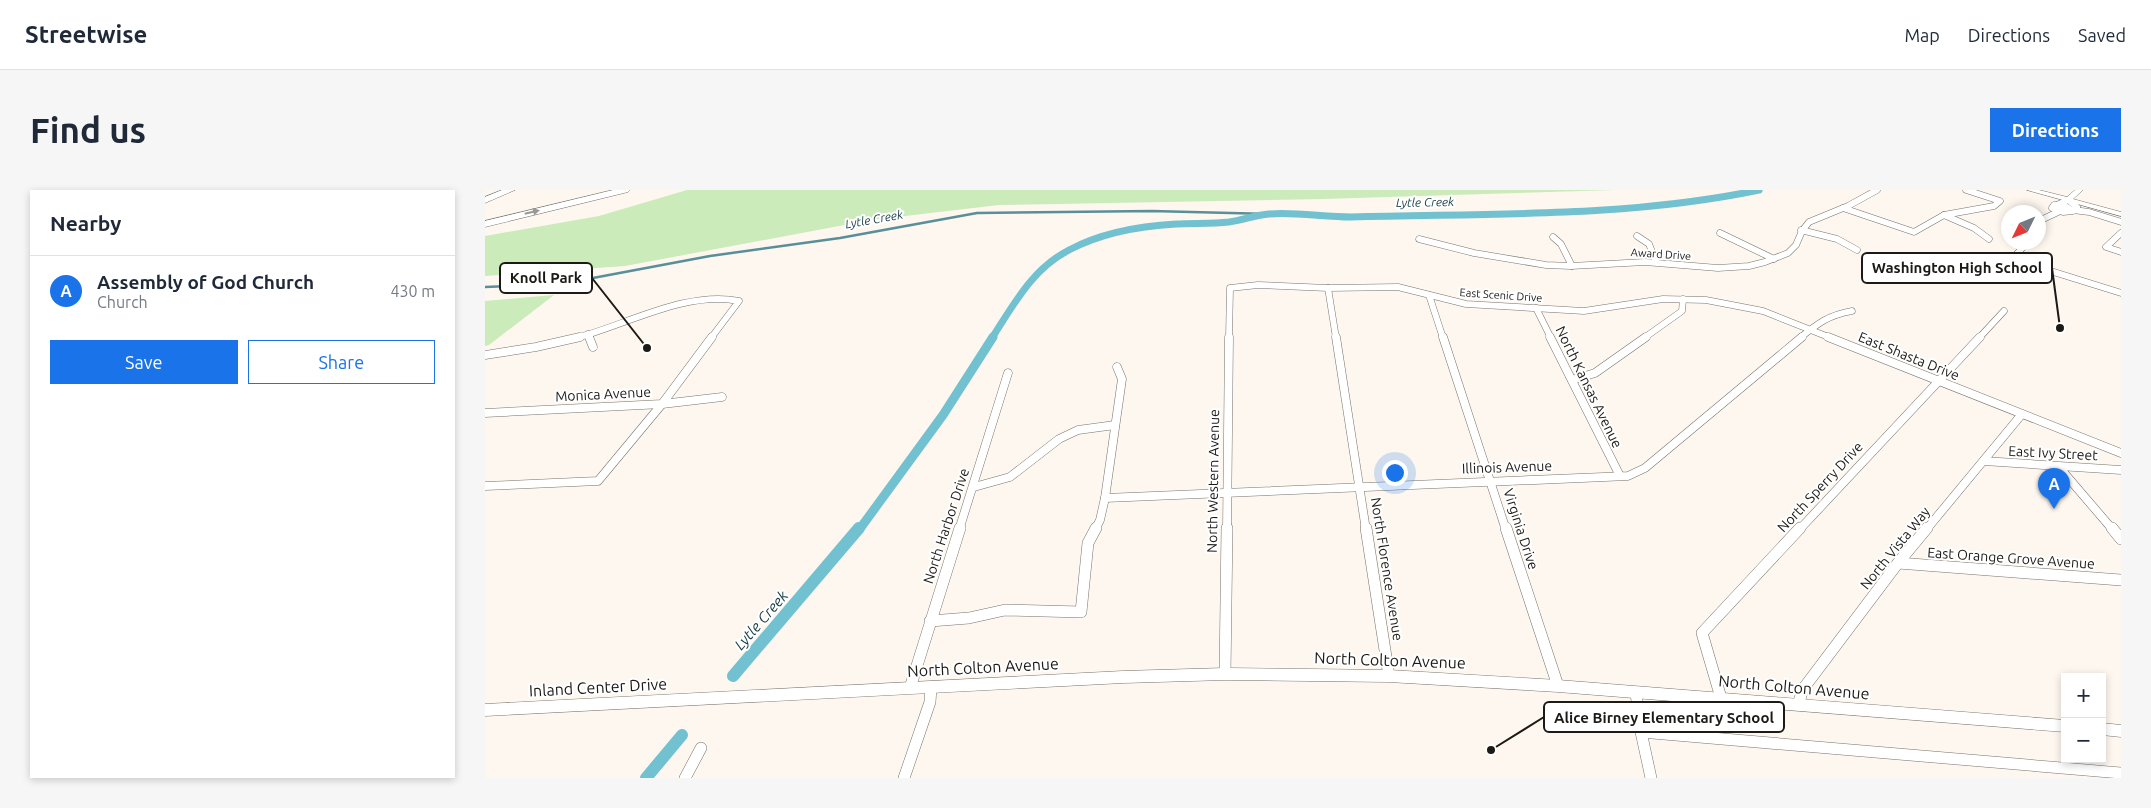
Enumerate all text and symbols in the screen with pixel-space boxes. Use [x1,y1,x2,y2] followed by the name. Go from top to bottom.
[25,21,147,48] text: Streetwise
[1904,25,1940,45] text: Map
[1968,25,2050,45] text: Directions
[2078,25,2126,45] text: Saved
[1990,108,2121,152] button: Directions
[30,110,146,150] text: Find us
[1396,195,1455,209] water label: Lytle Creek
[2001,205,2046,250] north arrow
[844,207,905,230] water label: Lytle Creek
[525,208,540,216] one-way arrow
[50,211,121,235] text: Nearby
[1630,246,1692,262] street label: Award Drive
[1862,253,2052,283] callout: Washington High School
[1872,259,2043,276] text: Washington High School
[500,263,592,293] callout: Knoll Park
[510,269,583,286] text: Knoll Park
[97,271,314,293] text: Assembly of God Church
[60,282,72,300] text: A
[390,282,435,300] text: 430 m
[1459,286,1543,304] street label: East Scenic Drive
[97,293,148,311] text: Church
[1553,323,1625,451] street label: North Kansas Avenue
[1856,328,1962,384] street label: East Shasta Drive
[50,340,238,384] button: Save
[248,340,435,384] button: Share
[555,384,651,404] street label: Monica Avenue
[1204,409,1222,553] street label: North Western Avenue
[1774,439,1866,535] street label: North Sperry Drive
[2008,443,2099,463] street label: East Ivy Street
[1462,457,1552,477] street label: Illinois Avenue
[1382,460,1408,486] your location
[920,466,972,586] street label: North Harbor Drive
[2038,468,2070,509] pin: A
[1500,486,1542,572] street label: Virginia Drive
[1368,496,1406,642] street label: North Florence Avenue
[1857,503,1933,592] street label: North Vista Way
[1927,544,2095,572] street label: East Orange Grove Avenue
[731,587,791,653] water label: Lytle Creek
[1314,648,1466,672] street label: North Colton Avenue
[907,654,1059,680] street label: North Colton Avenue
[1718,671,1870,703] street label: North Colton Avenue
[2061,673,2106,763] map controls
[2061,673,2106,718] button: +
[528,674,668,700] street label: Inland Center Drive
[1544,702,1784,732] callout: Alice Birney Elementary School
[1554,709,1774,726] text: Alice Birney Elementary School
[2061,718,2106,763] button: −

